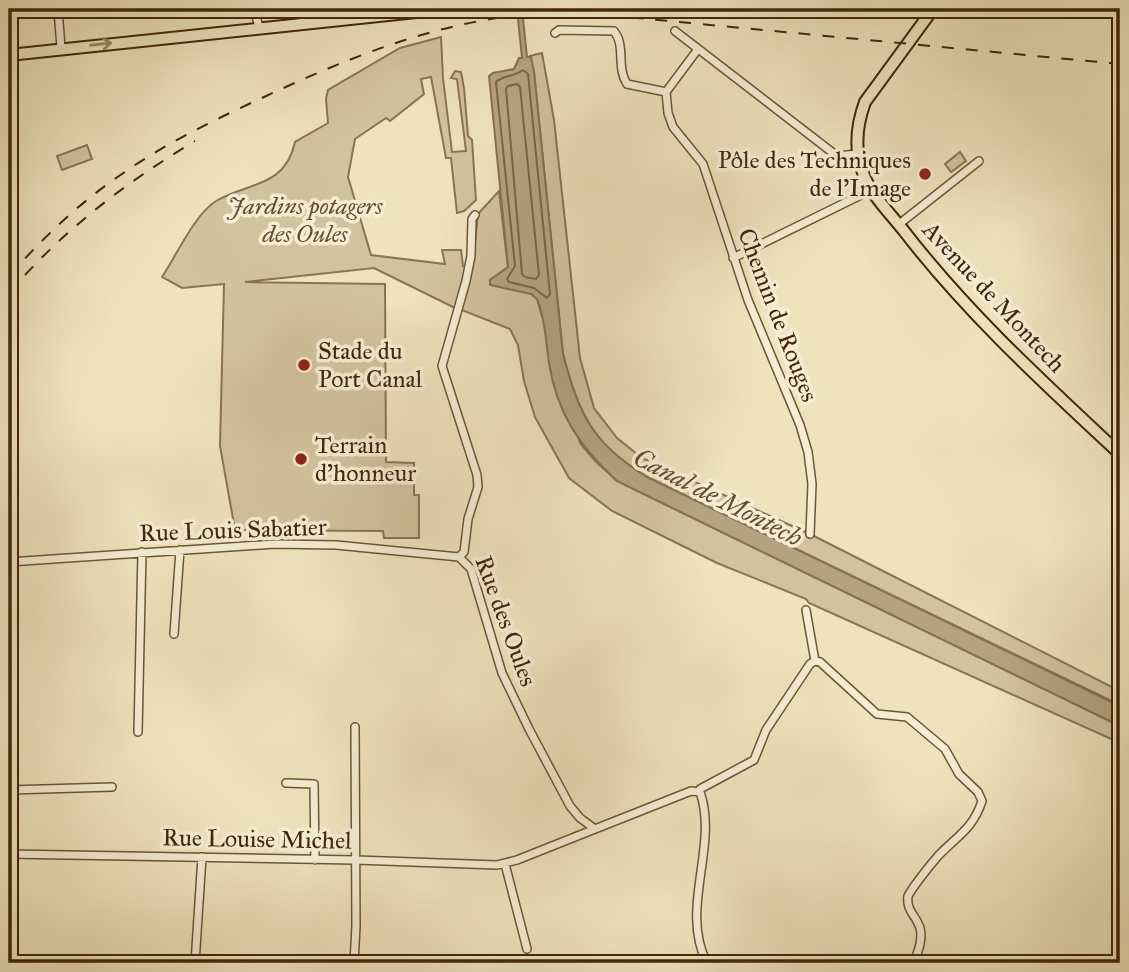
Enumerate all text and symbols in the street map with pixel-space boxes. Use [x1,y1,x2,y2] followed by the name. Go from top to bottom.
[89,38,112,51] one-way arrow
[718,145,911,203] place label: Pôle des Techniques de l'Image
[917,166,933,182] marker: Pôle des Techniques de l'Image
[226,191,383,249] park label: Jardins potagers des Oules
[916,214,1072,379] street label: Avenue de Montech
[731,224,825,406] street label: Chemin de Rouges
[318,336,423,394] place label: Stade du Port Canal
[296,357,312,373] marker: Stade du Port Canal
[315,430,416,488] place label: Terrain d'honneur
[628,441,808,553] water label: Canal de Montech
[293,451,309,467] marker: Terrain d'honneur
[139,512,327,548] street label: Rue Louis Sabatier
[469,552,543,690] street label: Rue des Oules
[162,822,352,856] street label: Rue Louise Michel

